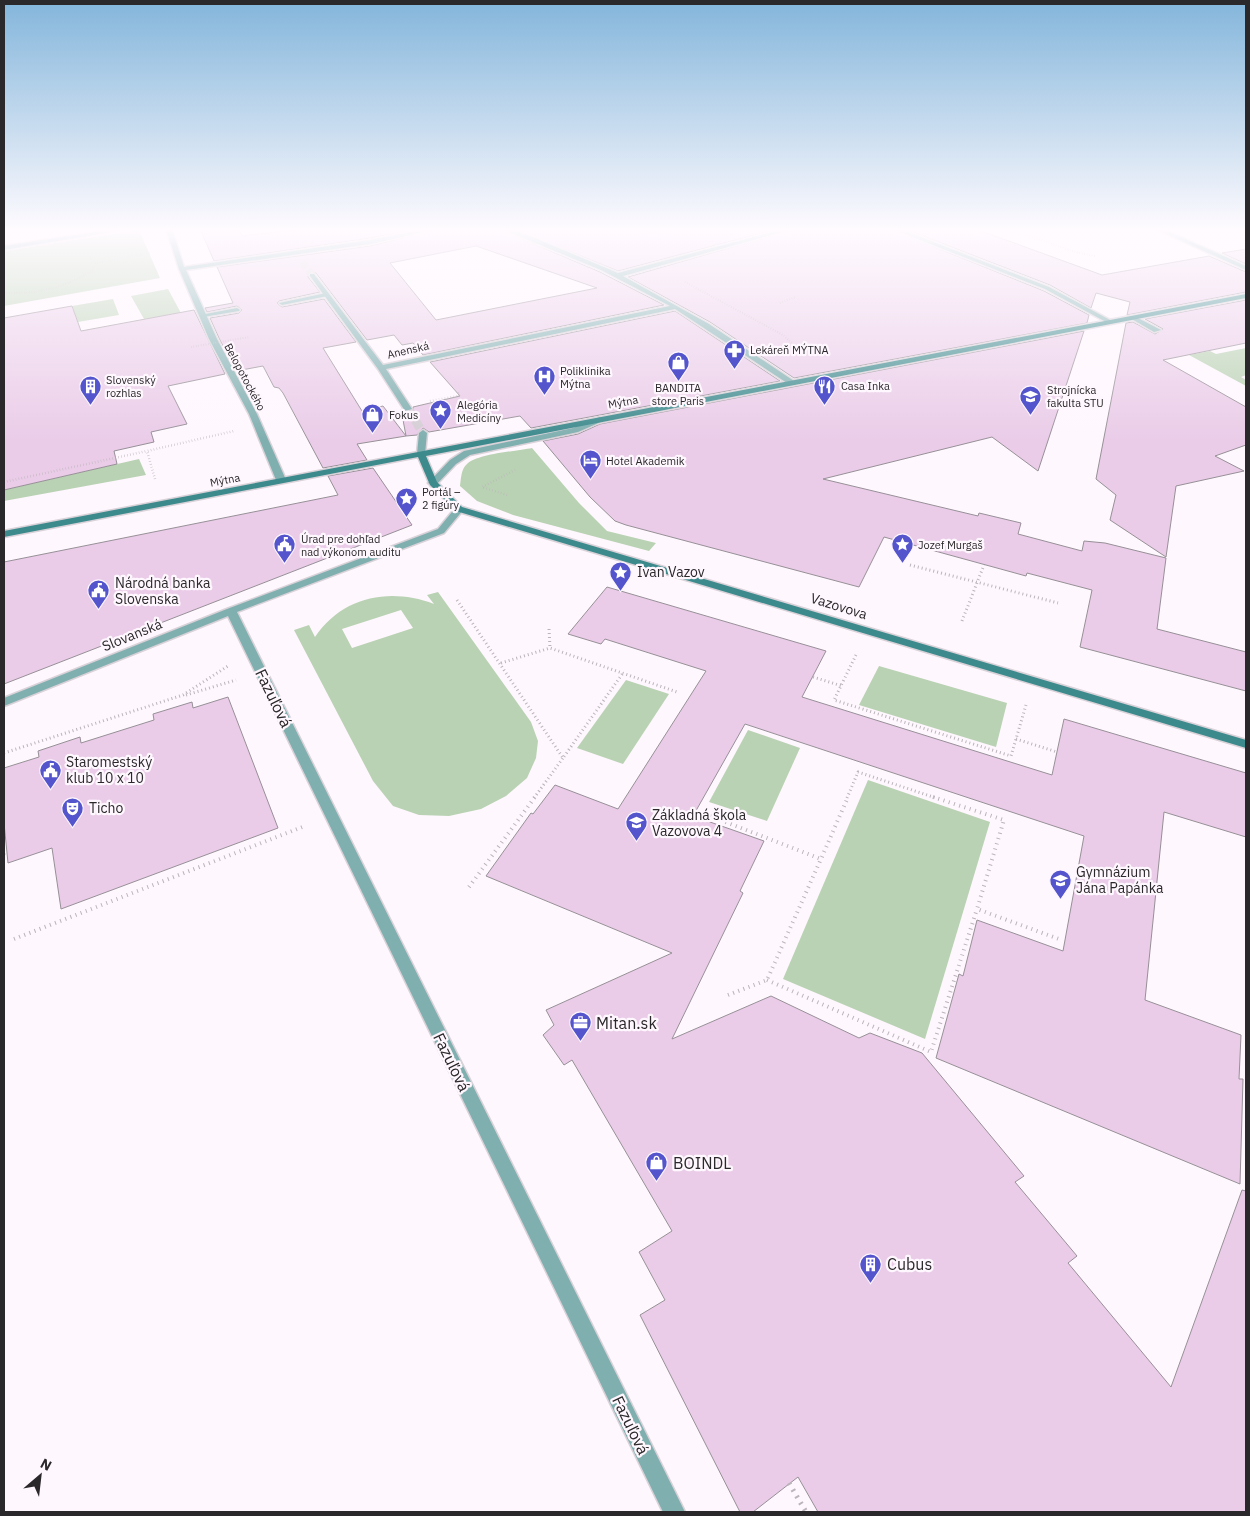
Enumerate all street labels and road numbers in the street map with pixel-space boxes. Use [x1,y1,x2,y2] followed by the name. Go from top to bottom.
[386,338,430,362] street label: Anenská
[221,341,269,413] street label: Belopotockého
[607,392,639,412] street label: Mýtna
[209,470,241,490] street label: Mýtna
[808,589,870,623] street label: Vazovova
[99,615,165,655] street label: Slovanská
[251,665,297,731] street label: Fazuľová
[429,1029,475,1095] street label: Fazuľová
[608,1392,654,1458] street label: Fazuľová

